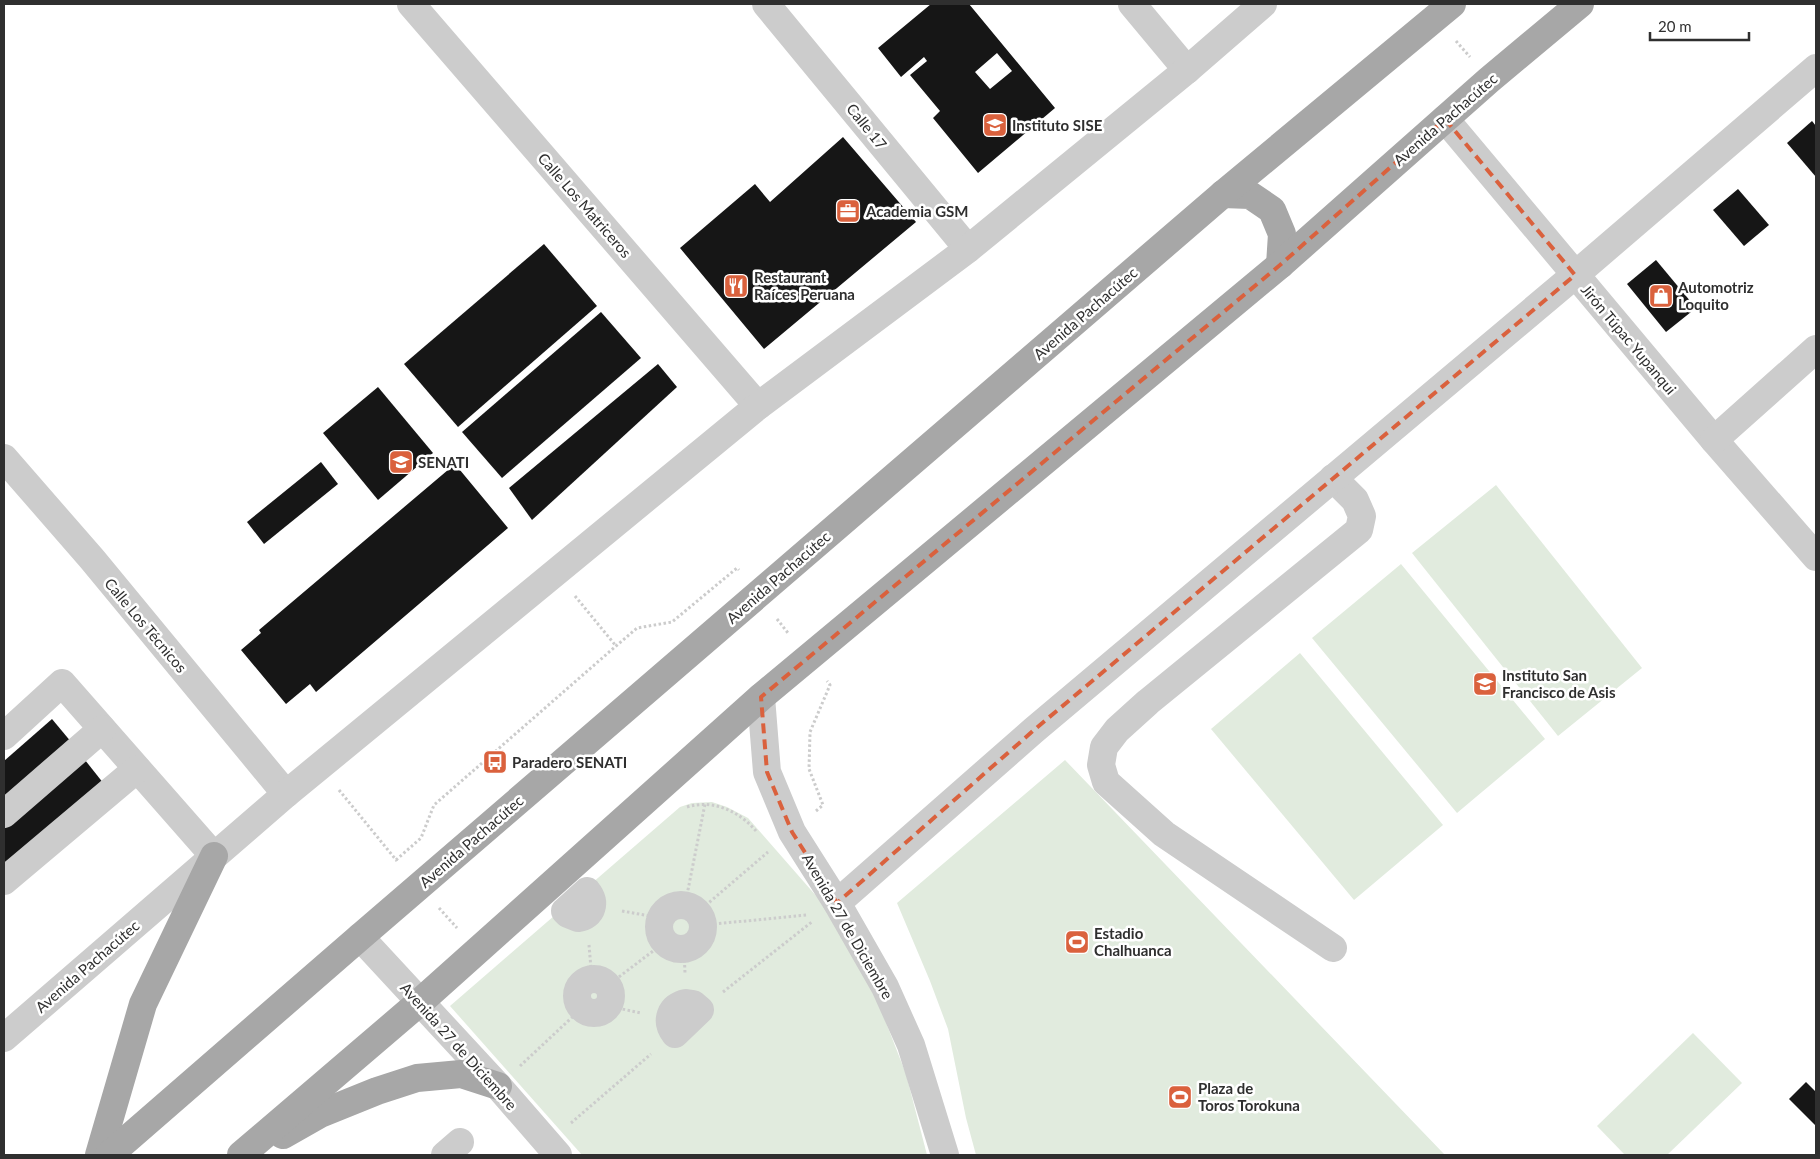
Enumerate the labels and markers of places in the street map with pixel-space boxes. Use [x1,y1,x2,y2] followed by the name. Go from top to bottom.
[982,112,1008,138] school or university icon: Instituto SISE
[1012,116,1103,134] place label: Instituto SISE
[835,198,861,224] office icon: Academia GSM
[865,202,969,220] place label: Academia GSM
[754,268,855,303] place label: Restaurant Raíces Peruana
[723,273,749,299] restaurant icon: Restaurant Raíces Peruana
[1677,278,1754,313] place label: Automotriz Loquito
[1648,283,1674,309] shop icon: Automotriz Loquito
[388,449,414,475] school or university icon: SENATI
[418,453,469,471] place label: SENATI
[1502,666,1616,701] place label: Instituto San Francisco de Asis
[1472,671,1498,697] school or university icon: Instituto San Francisco de Asis
[482,749,508,775] bus stop icon: Paradero SENATI
[512,753,627,771] place label: Paradero SENATI
[1094,924,1172,959] place label: Estadio Chalhuanca
[1064,929,1090,955] sports icon: Estadio Chalhuanca
[1198,1079,1300,1114] place label: Plaza de Toros Torokuna
[1167,1084,1193,1110] sports icon: Plaza de Toros Torokuna

